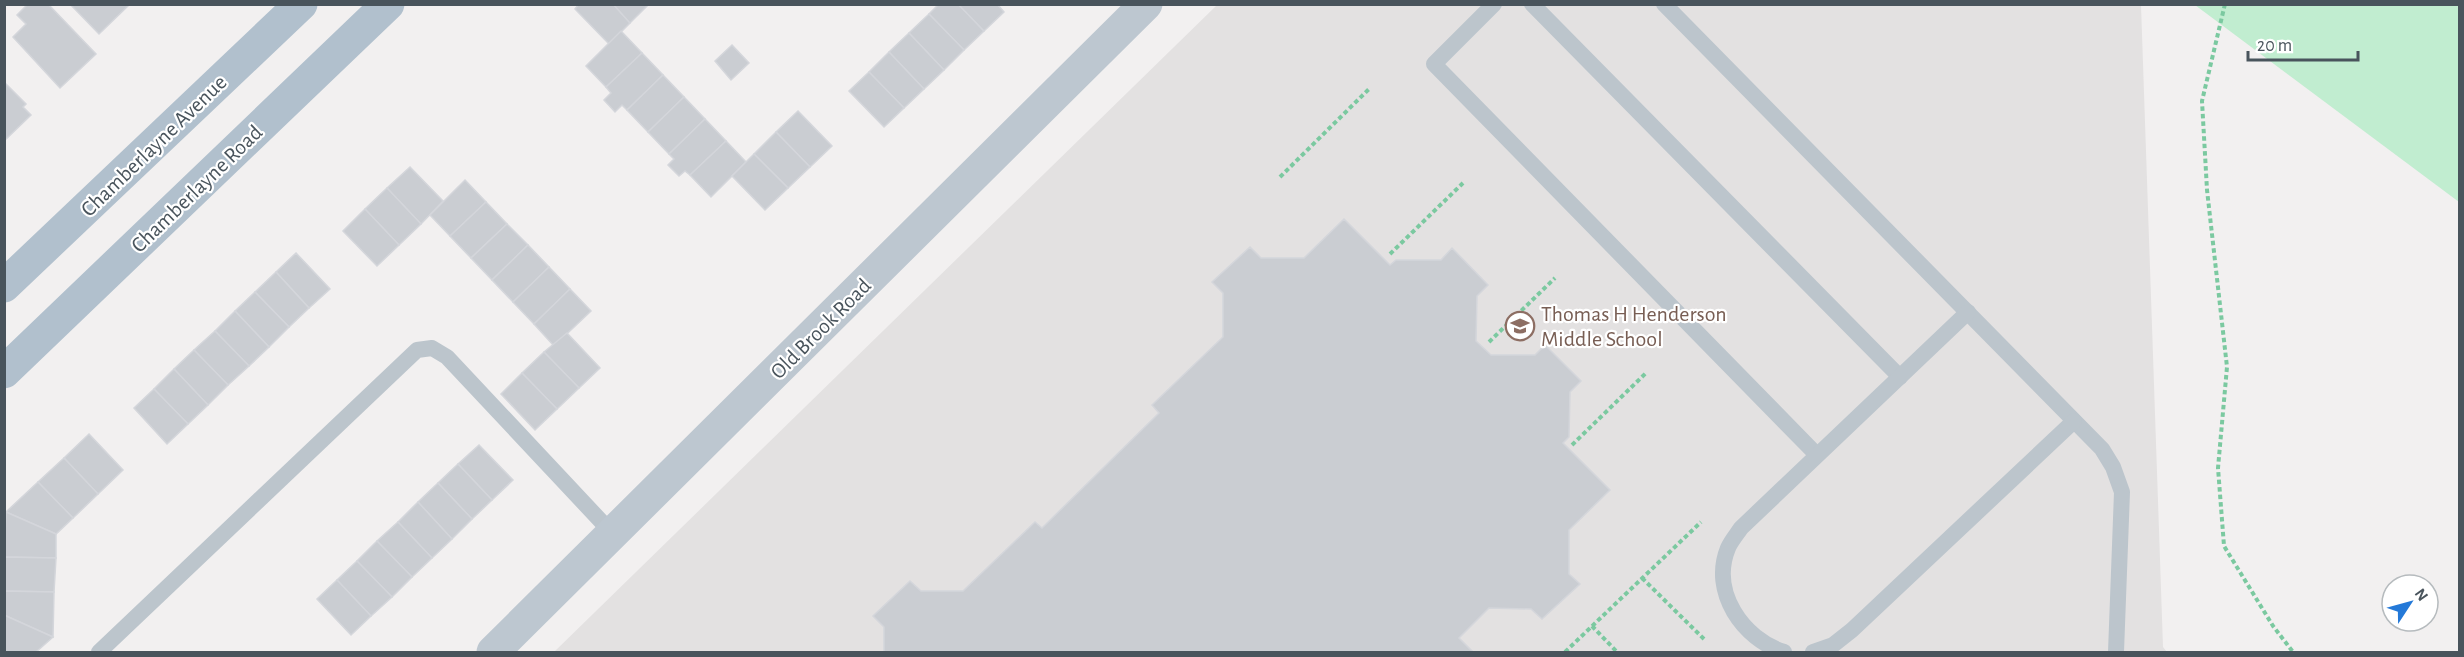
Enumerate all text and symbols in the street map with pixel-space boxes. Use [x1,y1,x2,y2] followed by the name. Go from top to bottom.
[2248,24,2358,62] scale bar
[2257,37,2292,55] text: 20 m
[77,71,231,221] street label: Chamberlayne Avenue
[127,121,266,257] street label: Chamberlayne Road
[766,274,875,383] street label: Old Brook Road
[1541,303,1727,350] place label: Thomas H Henderson Middle School
[1504,310,1536,342] school or university icon: Thomas H Henderson Middle School
[2380,573,2440,633] north arrow
[2412,586,2431,604] text: N

